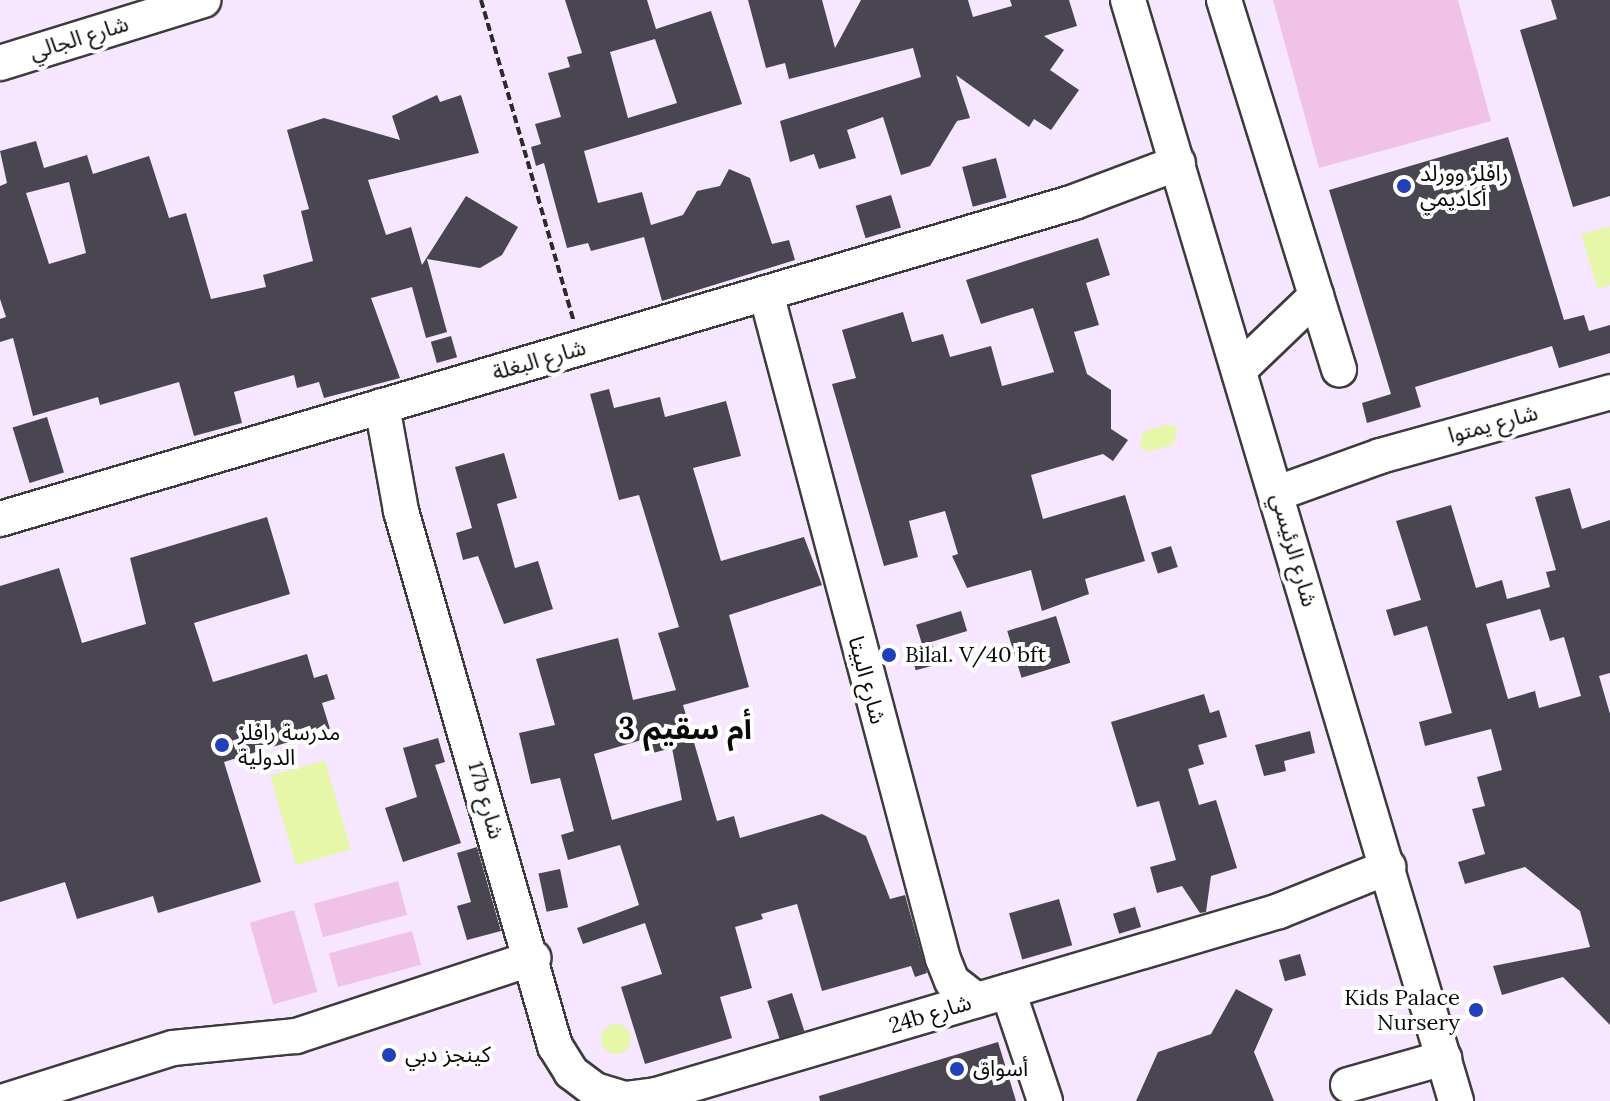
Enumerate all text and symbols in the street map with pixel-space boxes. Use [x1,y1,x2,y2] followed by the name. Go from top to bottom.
[26,10,132,66] street label: شارع الجالي
[1420,160,1508,212] place label: رافلز وورلد أكاديمي
[1395,177,1413,195] marker: رافلز وورلد أكاديمي
[489,334,589,386] street label: شارع البغلة
[1445,399,1541,449] street label: شارع يمتوا
[1265,490,1323,610] street label: شارع الرئيسي
[843,633,891,727] street label: شارع البيتا
[905,642,1046,668] place label: Bilal. V/40 bft
[880,646,898,664] marker: Bilal. V/40 bft
[618,710,752,746] district label: أم سقيم 3
[238,719,340,770] place label: مدرسة رافلز الدولية
[213,736,231,754] marker: مدرسة رافلز الدولية
[462,758,510,842] street label: 17b شارع
[1344,984,1460,1036] place label: Kids Palace Nursery
[886,989,974,1039] street label: 24b شارع
[1467,1001,1485,1019] marker: Kids Palace Nursery
[405,1042,491,1068] place label: كينجز دبي
[380,1046,398,1064] marker: كينجز دبي
[973,1056,1028,1082] place label: أسواق
[948,1060,966,1078] marker: أسواق

